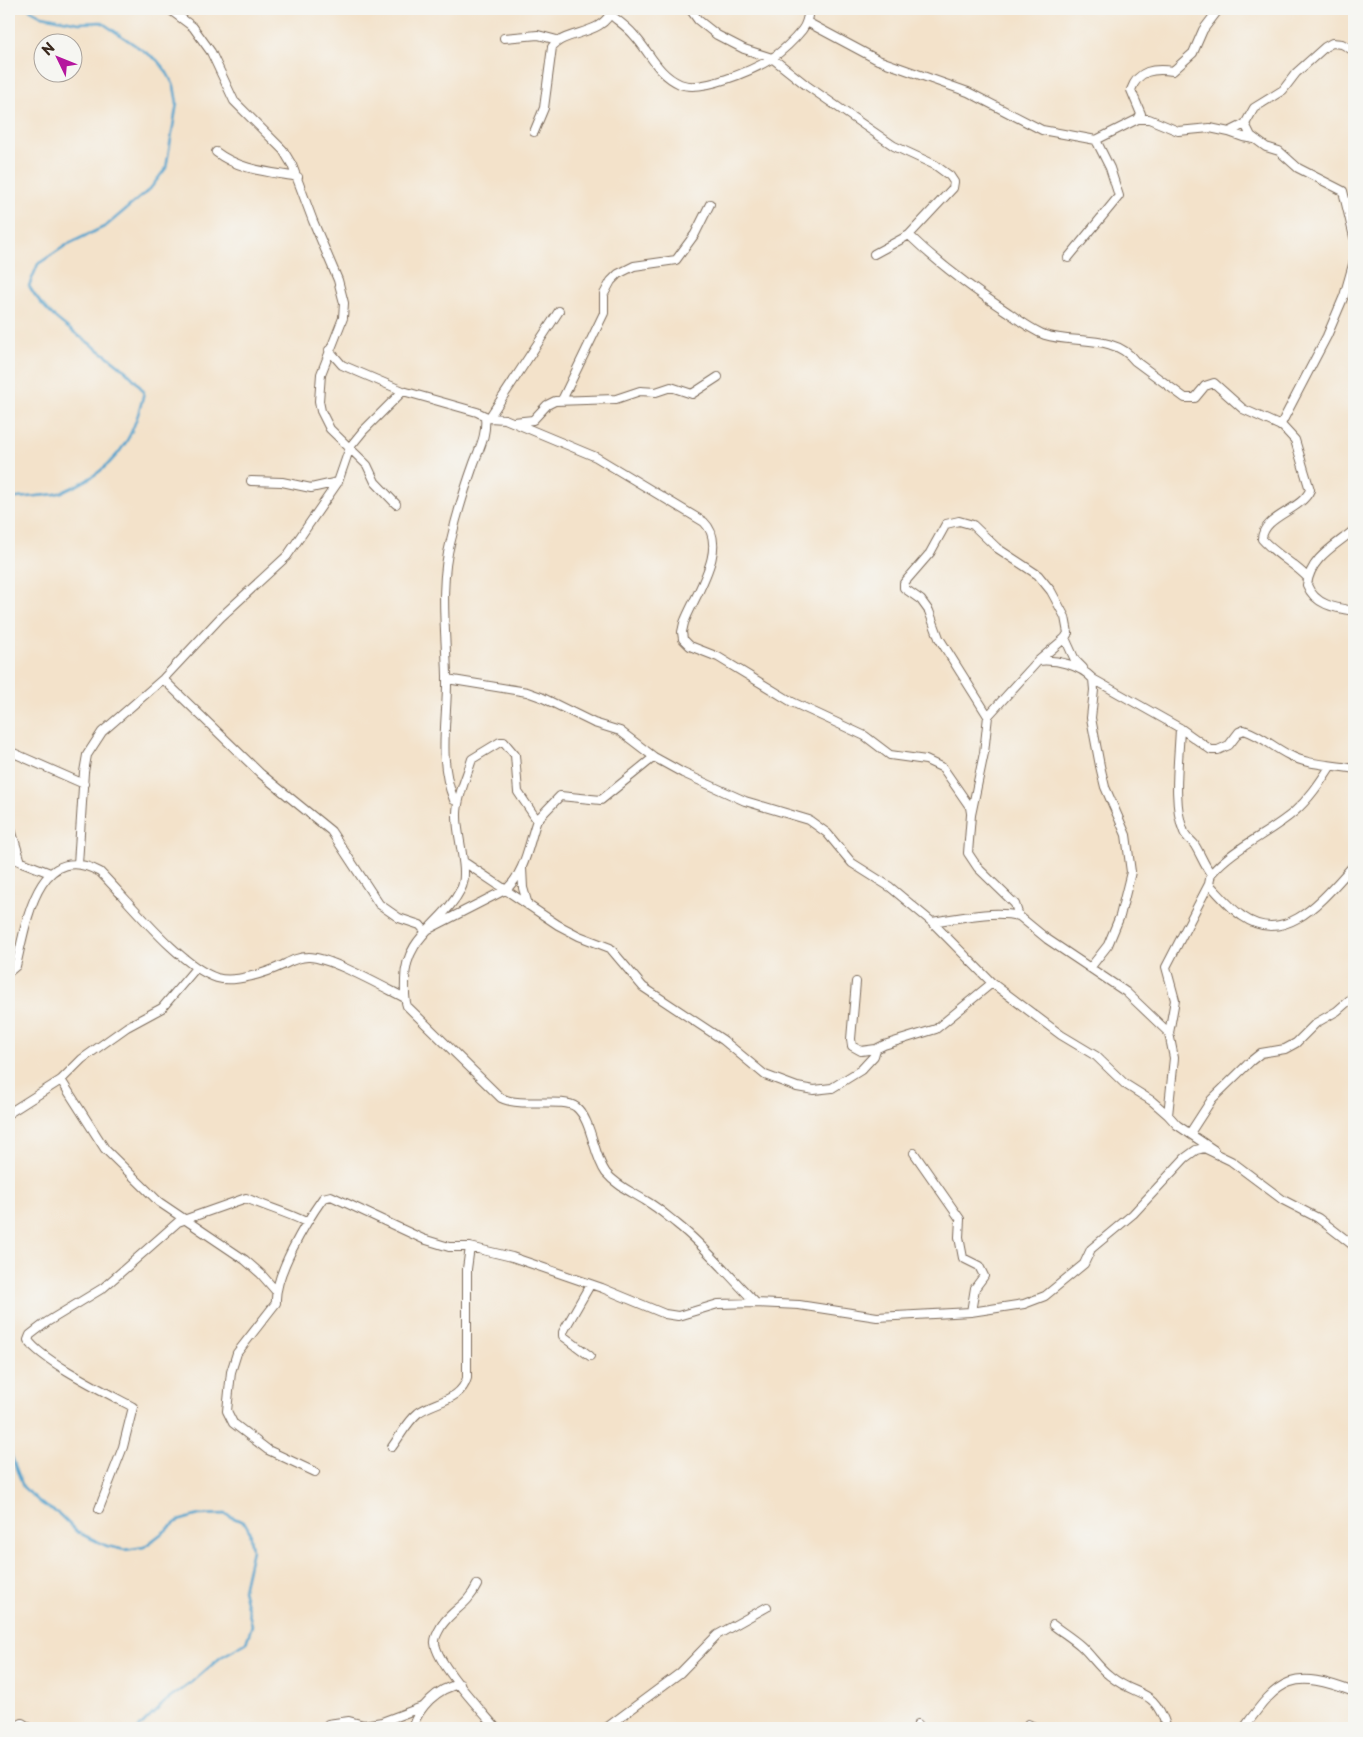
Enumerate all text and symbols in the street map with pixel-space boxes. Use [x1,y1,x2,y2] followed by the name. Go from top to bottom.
[32,32,82,82] north arrow
[37,38,60,60] text: N

